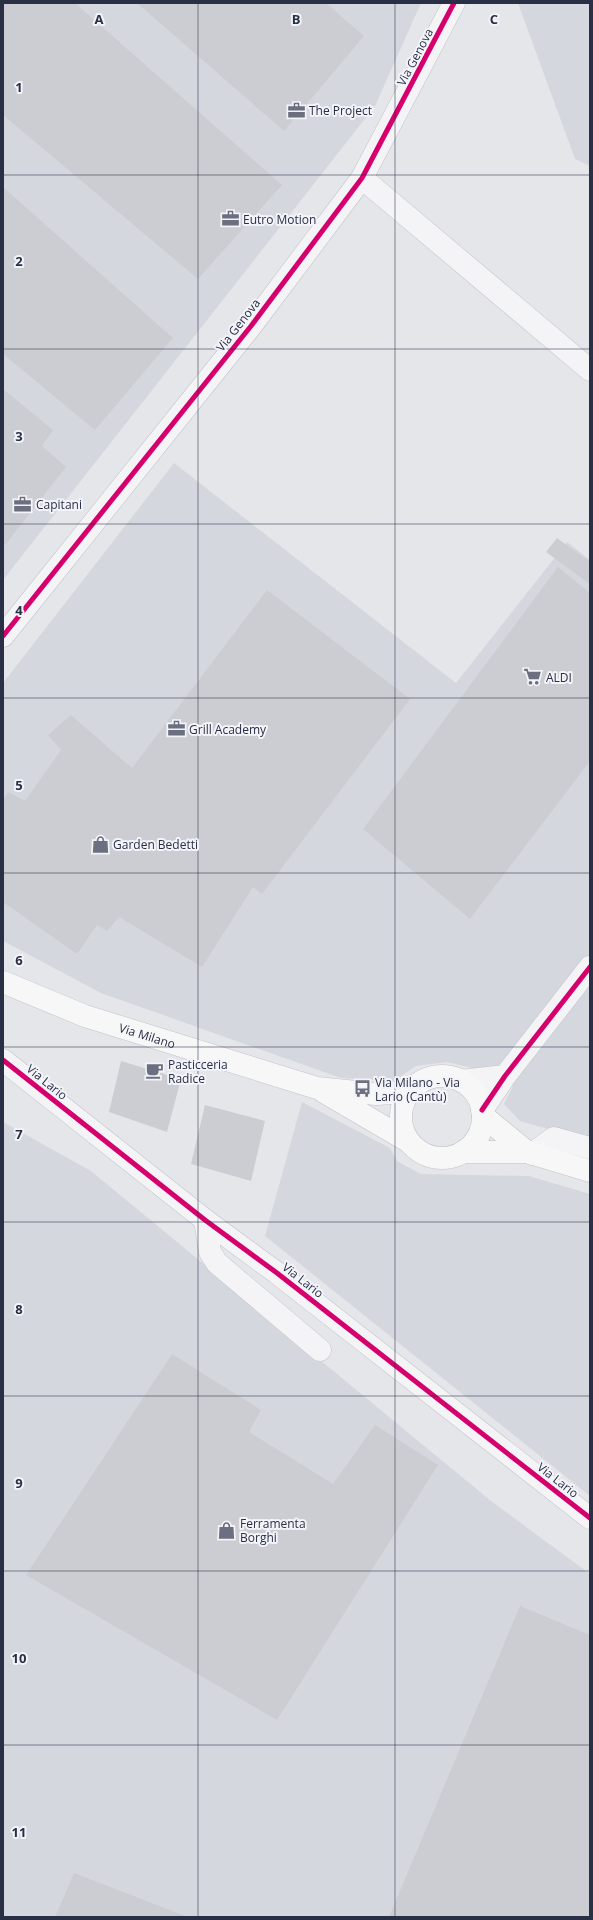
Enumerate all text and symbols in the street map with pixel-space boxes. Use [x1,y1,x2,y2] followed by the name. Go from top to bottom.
[95,10,104,28] text: A
[292,10,301,28] text: B
[490,10,498,28] text: C
[393,25,437,89] street label: Via Genova
[15,78,23,96] text: 1
[286,100,306,120] office icon: The Project
[309,102,372,119] place label: The Project
[220,209,240,229] office icon: Eutro Motion
[243,211,316,228] place label: Eutro Motion
[15,252,23,270] text: 2
[212,295,264,355] street label: Via Genova
[15,427,23,445] text: 3
[13,494,33,514] office icon: Capitani
[36,496,82,513] place label: Capitani
[15,601,23,619] text: 4
[523,667,543,687] supermarket icon: ALDI
[546,669,572,686] place label: ALDI
[166,719,186,739] office icon: Grill Academy
[189,721,267,738] place label: Grill Academy
[15,776,23,794] text: 5
[90,834,110,854] shop icon: Garden Bedetti
[113,836,198,853] place label: Garden Bedetti
[15,951,23,969] text: 6
[117,1019,178,1052] street label: Via Milano
[168,1056,228,1087] place label: Pasticceria Radice
[23,1060,71,1104] street label: Via Lario
[145,1061,165,1081] cafe icon: Pasticceria Radice
[375,1074,460,1105] place label: Via Milano - Via Lario (Cantù)
[352,1079,372,1099] bus stop icon: Via Milano - Via Lario (Cantù)
[15,1125,23,1143] text: 7
[279,1259,327,1301] street label: Via Lario
[15,1300,23,1318] text: 8
[534,1459,582,1501] street label: Via Lario
[15,1474,23,1492] text: 9
[240,1515,306,1546] place label: Ferramenta Borghi
[217,1520,237,1540] shop icon: Ferramenta Borghi
[12,1649,26,1667] text: 10
[12,1823,26,1841] text: 11

